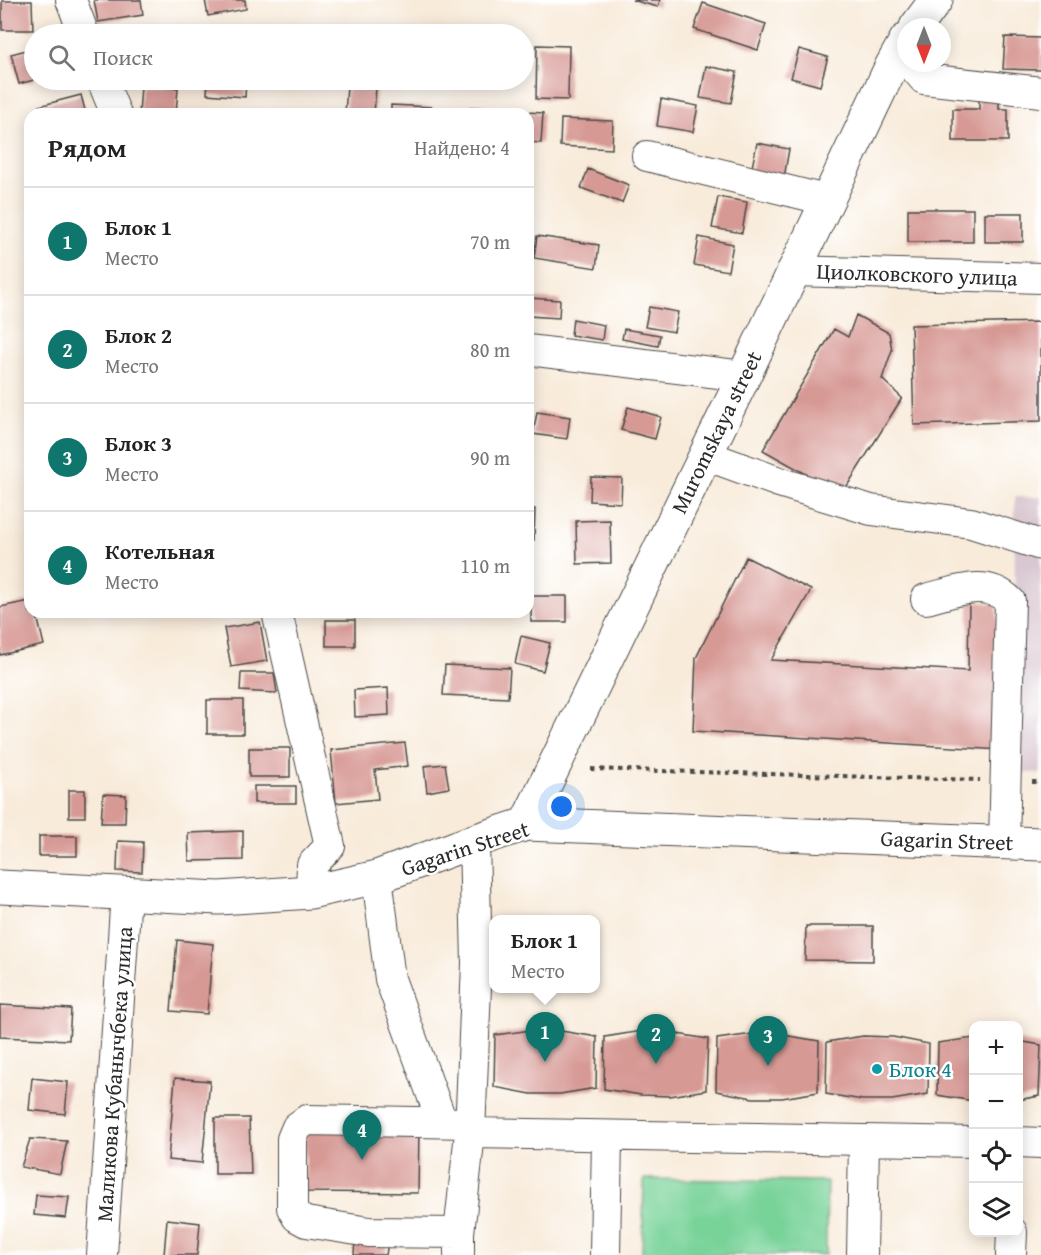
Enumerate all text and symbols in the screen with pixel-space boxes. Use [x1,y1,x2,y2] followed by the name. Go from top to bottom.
[897,18,951,72] north arrow
[24,24,534,90] search box
[45,41,78,74] icon: search
[93,41,153,73] text: Поиск
[48,128,126,167] text: Рядом
[414,133,510,162] text: Найдено: 4
[105,211,172,243] text: Блок 1
[62,227,73,256] text: 1
[470,227,510,256] text: 70 m
[105,243,159,272] text: Место
[816,254,1019,294] street label: Циолковского улица
[105,319,172,351] text: Блок 2
[62,335,73,364] text: 2
[470,335,510,364] text: 80 m
[663,345,769,519] street label: Muromskaya street
[105,351,159,380] text: Место
[105,427,172,459] text: Блок 3
[62,443,73,472] text: 3
[470,443,510,472] text: 90 m
[105,459,159,488] text: Место
[105,535,215,567] text: Котельная
[62,551,73,580] text: 4
[460,551,510,580] text: 110 m
[105,567,159,596] text: Место
[547,792,576,821] your location
[397,812,533,884] street label: Gagarin Street
[880,822,1014,858] street label: Gagarin Street
[489,915,600,993] popup
[511,924,578,956] text: Блок 1
[88,925,140,1223] street label: Маликова Кубанычбека улица
[511,956,565,985] text: Место
[526,1012,564,1062] pin: 1
[636,1014,676,1064] pin: 2
[748,1016,788,1066] pin: 3
[969,1021,1023,1237] map controls
[969,1021,1023,1075] button: +
[889,1053,952,1085] place label: Блок 4
[870,1062,884,1076] marker: Блок 4
[969,1075,1023,1129] button: −
[342,1110,382,1160] pin: 4
[969,1129,1023,1183] button: locate
[969,1183,1023,1237] button: layers

